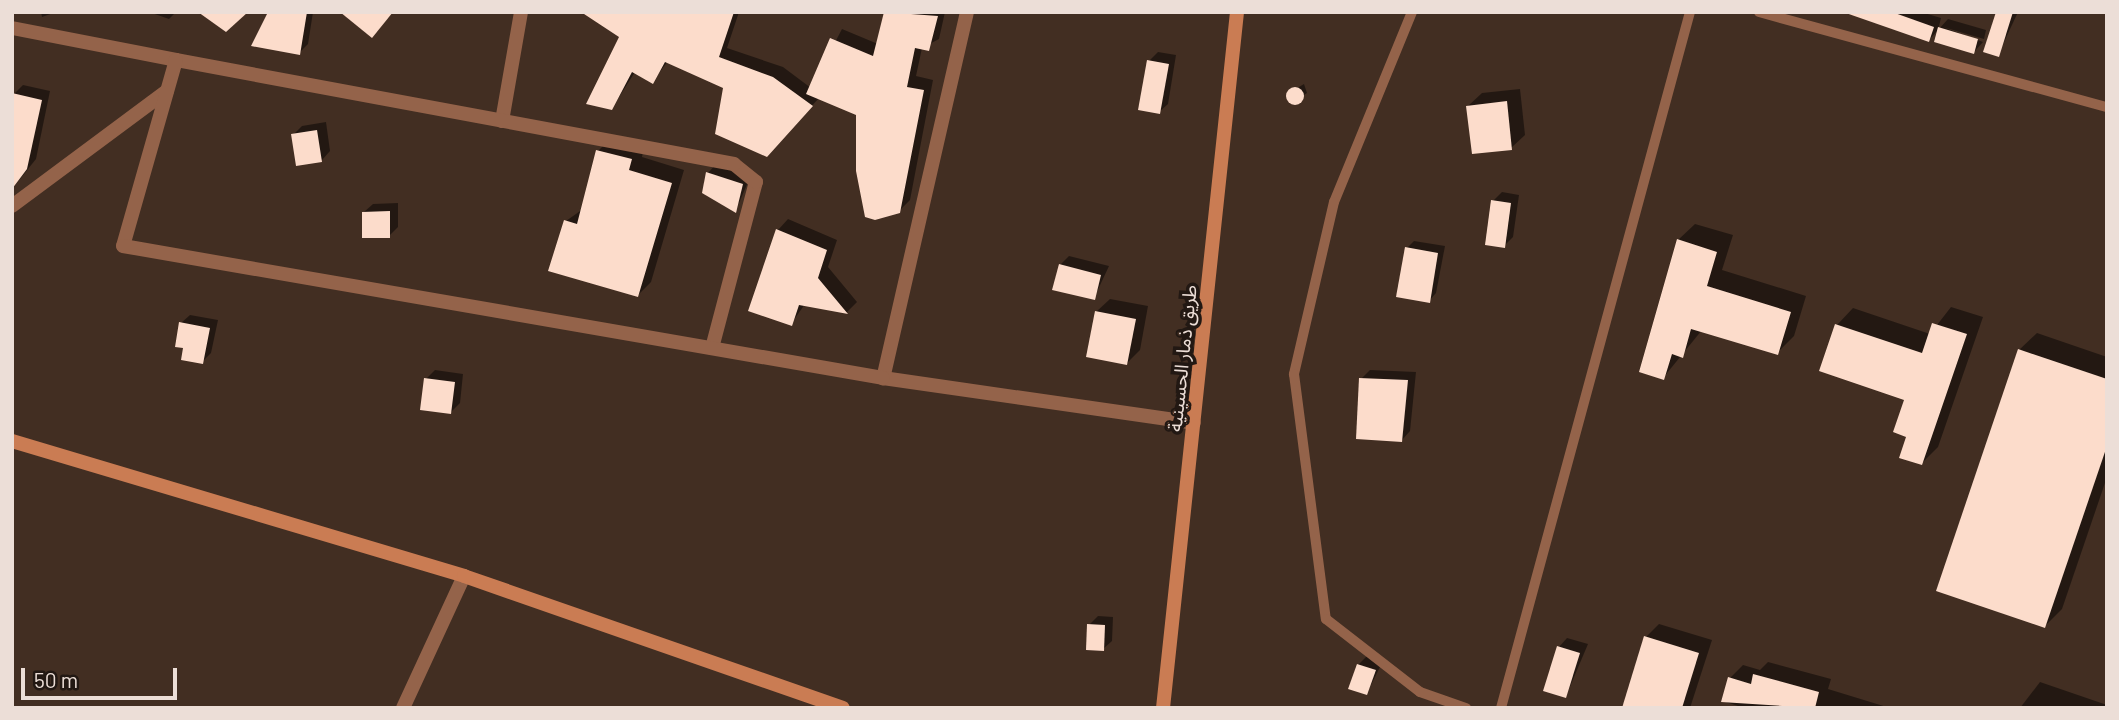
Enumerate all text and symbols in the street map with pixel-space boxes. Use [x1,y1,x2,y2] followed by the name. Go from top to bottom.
[1163,283,1201,433] street label: طريق ذمار الحسينية
[24,654,180,698] scale bar
[34,667,78,692] text: 50 m

